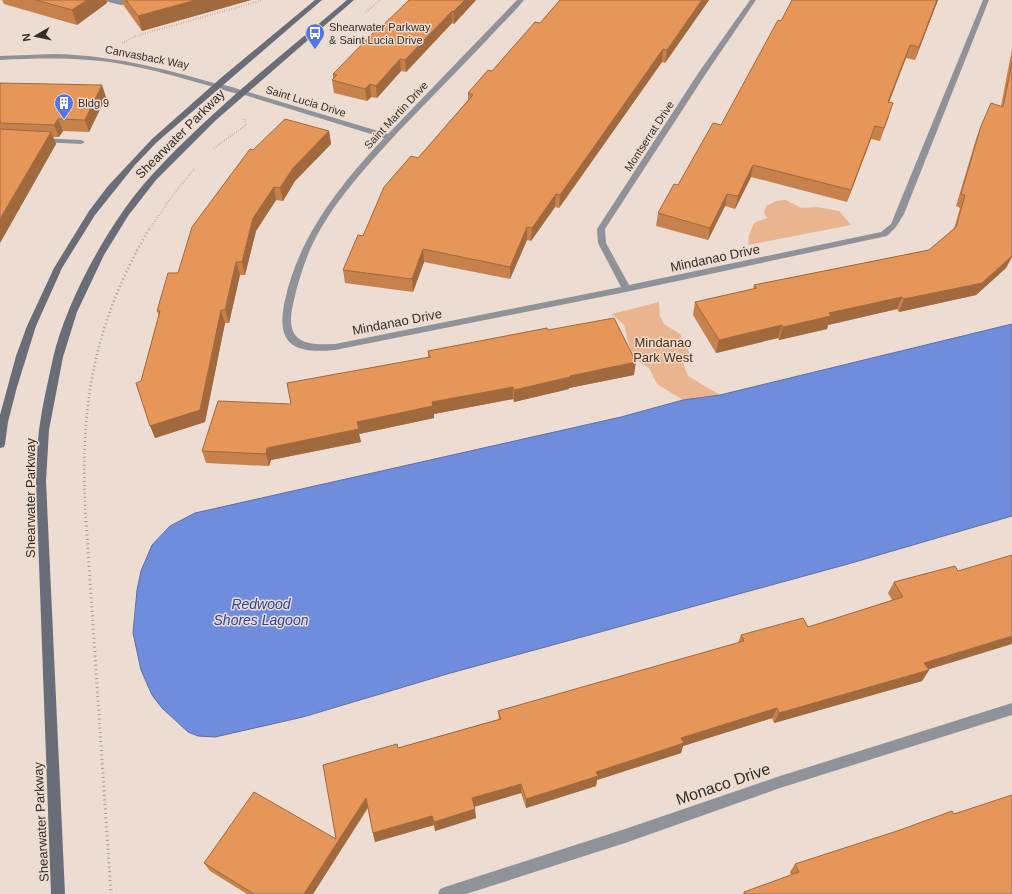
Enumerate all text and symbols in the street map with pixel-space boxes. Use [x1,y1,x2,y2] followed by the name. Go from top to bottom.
[16,16,56,56] north arrow
[329,21,431,46] place label: Shearwater Parkway & Saint Lucia Drive
[304,22,326,50] bus stop icon: Shearwater Parkway & Saint Lucia Drive
[20,33,33,42] text: N
[104,43,190,71] street label: Canvasback Way
[362,79,430,151] street label: Saint Martin Drive
[264,83,348,119] street label: Saint Lucia Drive
[132,86,228,182] street label: Shearwater Parkway
[53,92,75,120] building icon: Bldg 9
[78,97,109,109] place label: Bldg 9
[622,99,676,173] street label: Montserrat Drive
[669,241,761,275] street label: Mindanao Drive
[351,306,443,338] street label: Mindanao Drive
[633,335,693,365] park label: Mindanao Park West
[23,438,38,558] street label: Shearwater Parkway
[214,596,309,628] water label: Redwood Shores Lagoon
[674,760,773,808] street label: Monaco Drive
[30,761,52,882] street label: Shearwater Parkway

